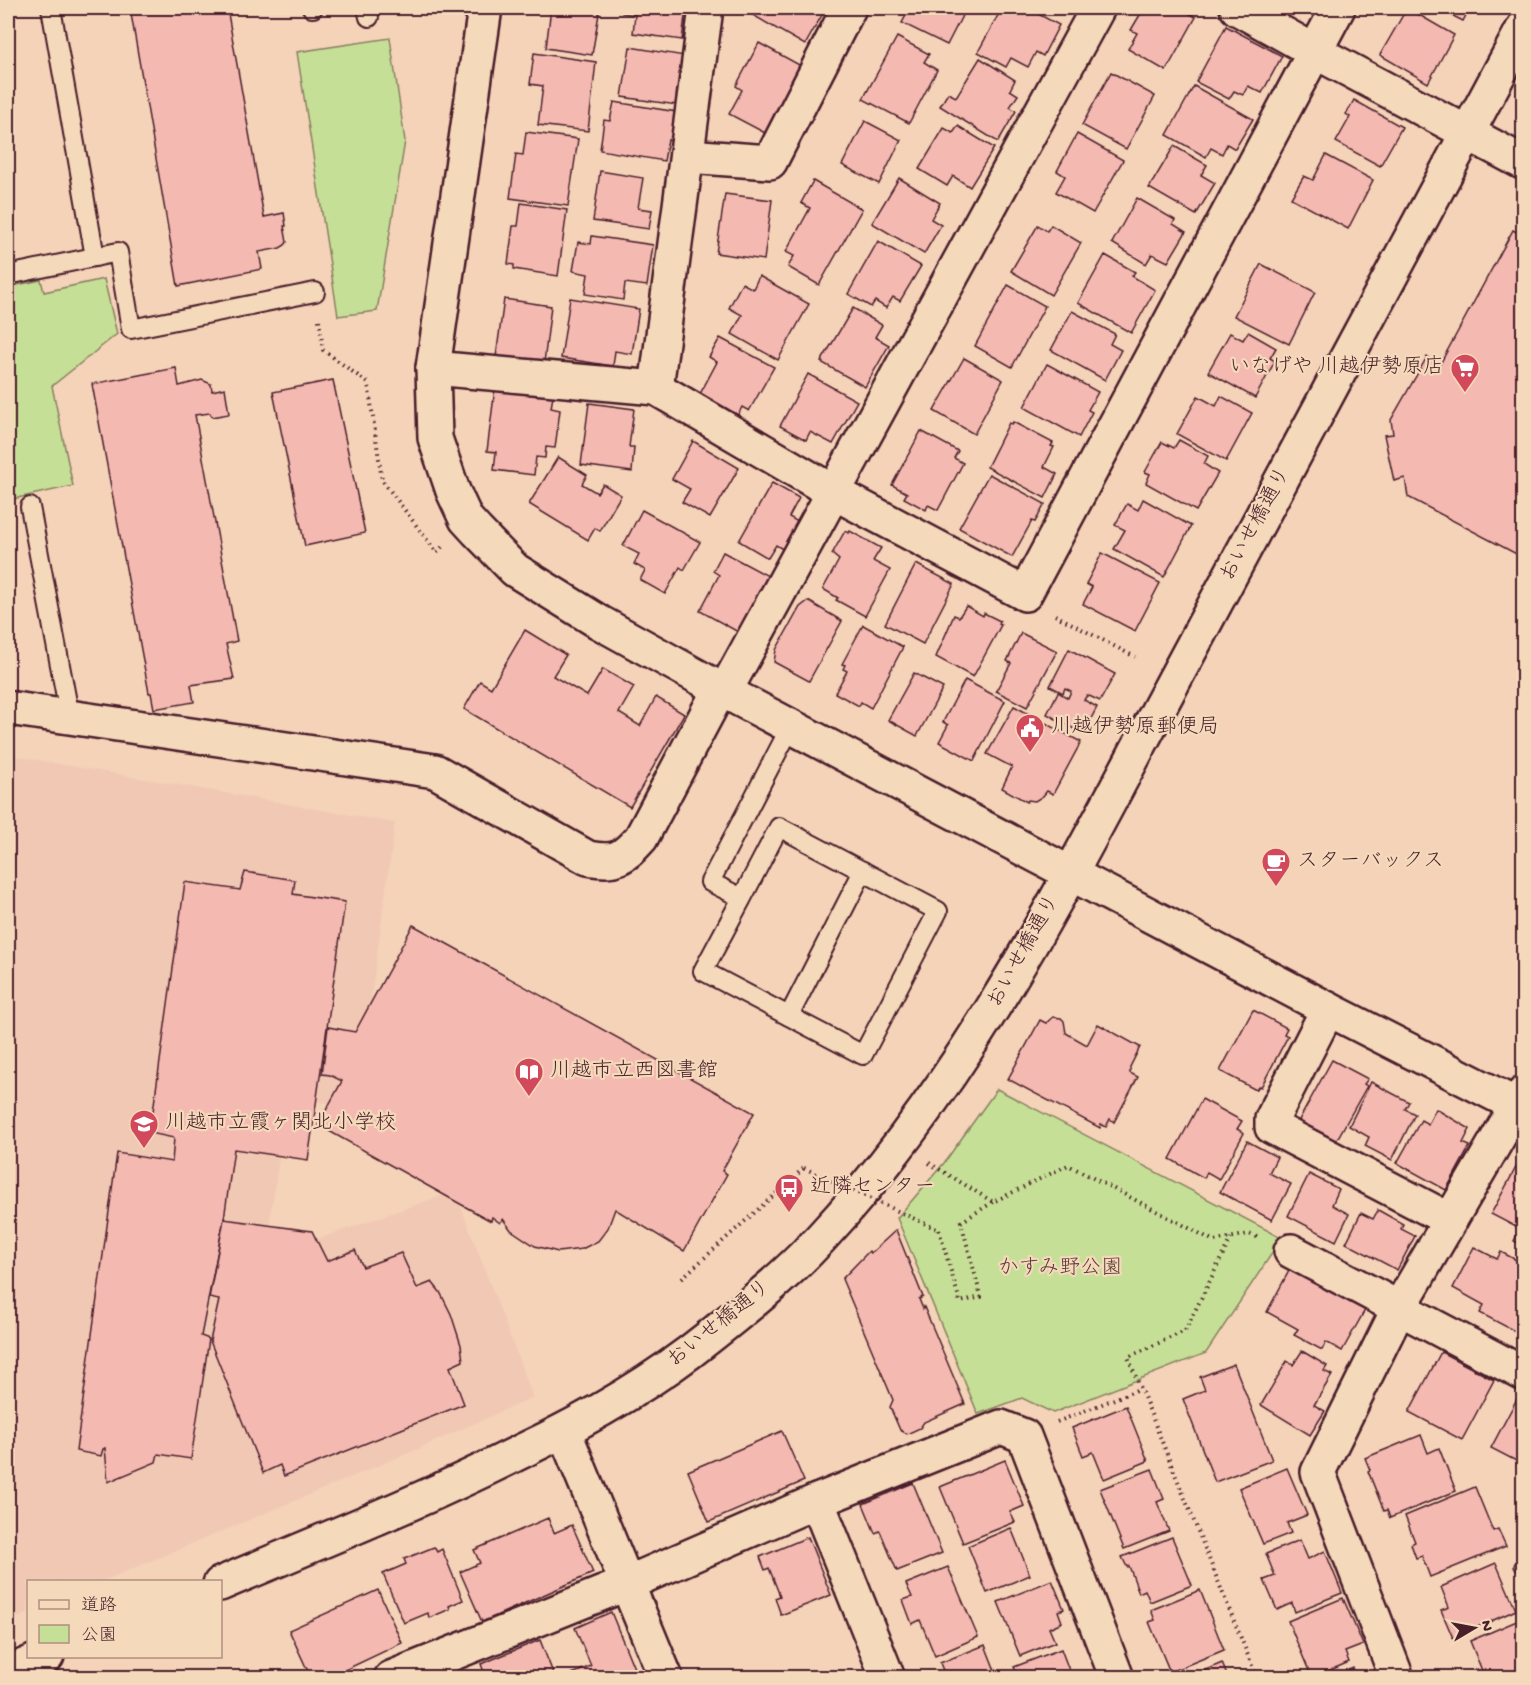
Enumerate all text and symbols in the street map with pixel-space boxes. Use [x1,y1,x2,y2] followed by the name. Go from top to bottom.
[1449,352,1481,394] supermarket icon: いなげや 川越伊勢原店
[1229,354,1444,381] place label: いなげや 川越伊勢原店
[1216,463,1298,586] street label: おいせ橋通り
[1014,712,1046,754] public building icon: 川越伊勢原郵便局
[1051,714,1219,741] place label: 川越伊勢原郵便局
[1260,846,1292,888] cafe icon: スターバックス
[1297,850,1444,875] place label: スターバックス
[983,890,1066,1013] street label: おいせ橋通り
[513,1056,545,1098] library icon: 川越市立西図書館
[550,1058,718,1085] place label: 川越市立西図書館
[128,1108,160,1150] school or university icon: 川越市立霞ヶ関北小学校
[165,1111,396,1137] place label: 川越市立霞ヶ関北小学校
[773,1172,805,1214] bus stop icon: 近隣センター
[810,1175,935,1201] place label: 近隣センター
[998,1256,1122,1282] park label: かすみ野公園
[663,1275,777,1374] street label: おいせ橋通り
[27,1580,222,1658] legend
[81,1595,117,1617] text: 道路
[1444,1598,1504,1658] north arrow
[1475,1619,1496,1633] text: N
[81,1626,117,1647] text: 公園

